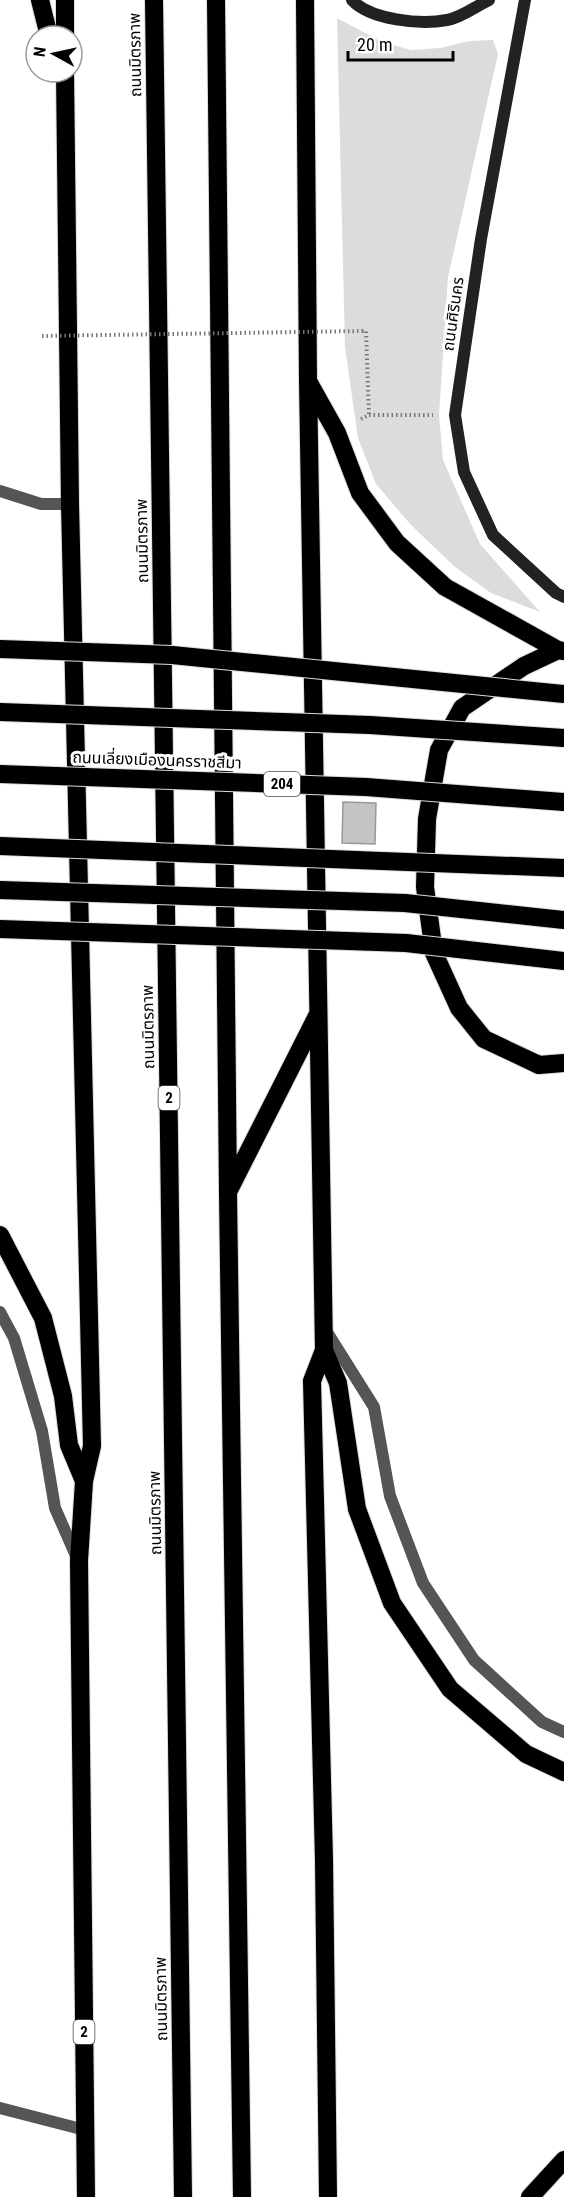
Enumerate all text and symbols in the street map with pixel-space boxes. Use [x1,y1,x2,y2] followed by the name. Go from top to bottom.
[125,13,145,97] street label: ถนนมิตรภาพ
[24,24,84,84] north arrow
[348,24,453,62] scale bar
[357,34,392,55] text: 20 m
[30,46,50,58] text: N
[438,276,468,352] street label: ถนนศิรินคร
[132,499,152,583] street label: ถนนมิตรภาพ
[72,746,242,772] street label: ถนนเลี่ยงเมืองนครราชสีมา
[264,772,300,796] road number: 204
[138,985,158,1069] street label: ถนนมิตรภาพ
[158,1086,180,1110] road number: 2
[145,1471,165,1555] street label: ถนนมิตรภาพ
[151,1957,171,2041] street label: ถนนมิตรภาพ
[74,2020,94,2044] road number: 2

